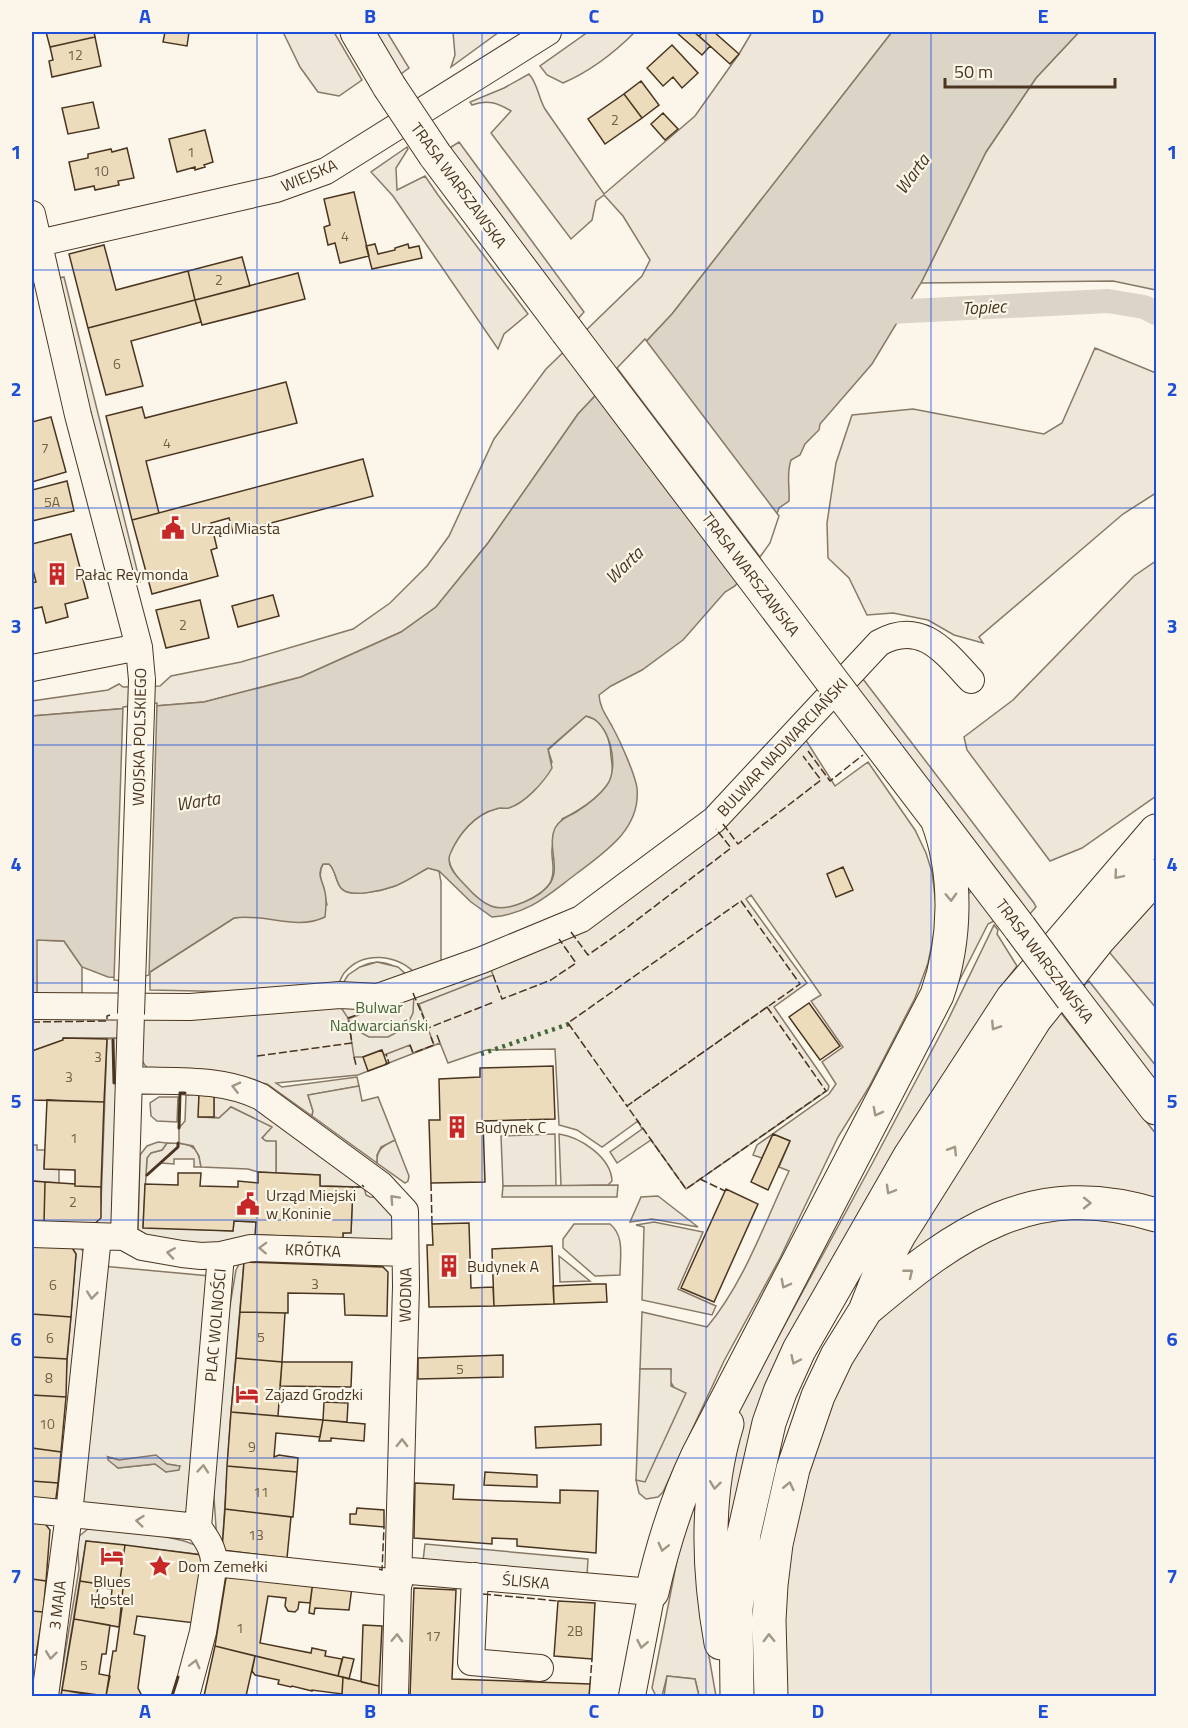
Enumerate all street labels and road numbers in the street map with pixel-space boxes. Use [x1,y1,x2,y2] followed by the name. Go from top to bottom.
[405,117,513,253] street label: TRASA WARSZAWSKA
[277,152,341,198] street label: WIEJSKA
[696,507,806,642] street label: TRASA WARSZAWSKA
[126,668,152,806] street label: WOJSKA POLSKIEGO
[711,672,853,822] street label: BULWAR NADWARCIAŃSKI
[990,894,1100,1029] street label: TRASA WARSZAWSKA
[284,1237,342,1263] street label: KRÓTKA
[198,1267,232,1383] street label: PLAC WOLNOŚCI
[393,1267,417,1323] street label: WODNA
[501,1567,551,1595] street label: ŚLISKA
[42,1578,72,1631] street label: 3 MAJA

